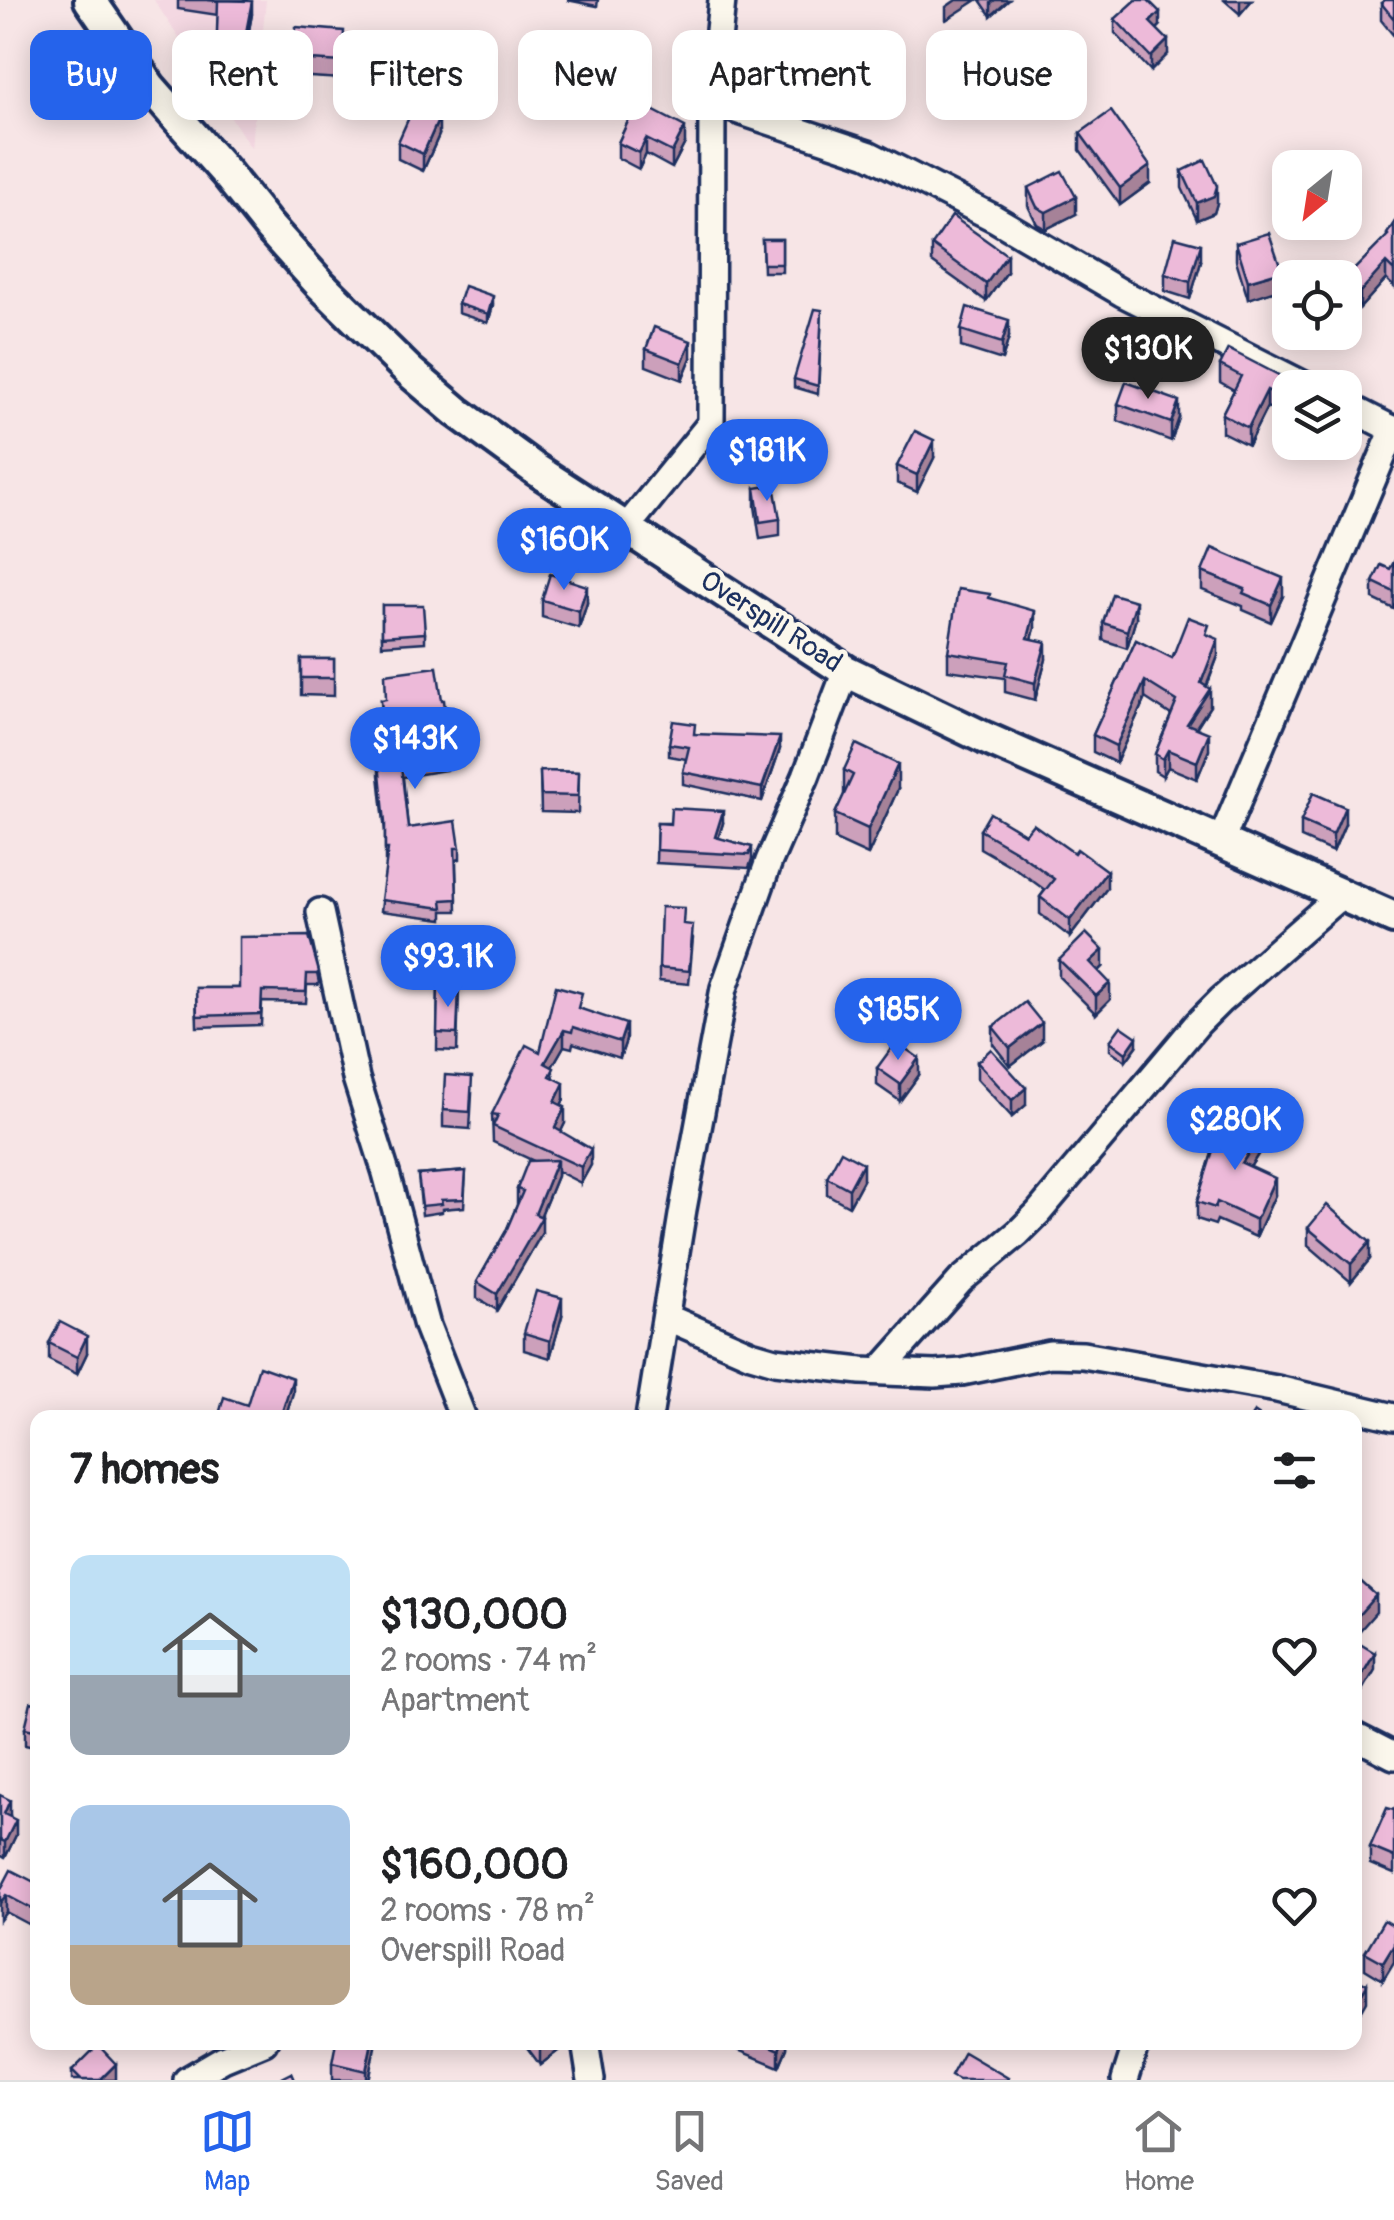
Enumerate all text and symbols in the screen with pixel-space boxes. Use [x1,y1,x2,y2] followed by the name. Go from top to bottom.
[30,30,152,120] chip: Buy
[172,30,313,120] chip: Rent
[333,30,498,120] chip: Filters
[518,30,652,120] chip: New
[672,30,906,120] chip: Apartment
[926,30,1087,120] chip: House
[1272,150,1362,240] north arrow
[1272,150,1362,460] map controls
[1272,260,1362,350] button: locate
[1078,317,1218,402] pin: $130K
[1104,329,1192,369] text: $130K
[1272,370,1362,460] button: layers
[697,419,837,504] pin: $181K
[728,431,806,471] text: $181K
[494,508,634,593] pin: $160K
[519,520,609,560] text: $160K
[693,563,849,681] street label: Overspill Road
[345,707,485,792] pin: $143K
[372,719,458,759] text: $143K
[367,925,529,1010] pin: $93.1K
[403,937,493,977] text: $93.1K
[828,978,968,1063] pin: $185K
[857,990,939,1030] text: $185K
[1165,1088,1305,1173] pin: $280K
[1189,1100,1281,1140] text: $280K
[1267,1443,1322,1498] icon: filters
[70,1444,219,1496] text: 7 homes
[380,1589,568,1641] text: $130,000
[150,1595,270,1715] icon: home
[1267,1628,1322,1683] icon: heart
[380,1641,597,1681] text: 2 rooms · 74 m²
[380,1681,529,1721] text: Apartment
[380,1839,569,1891] text: $160,000
[150,1845,270,1965] icon: home
[1267,1878,1322,1933] icon: heart
[380,1891,595,1931] text: 2 rooms · 78 m²
[380,1931,565,1971] text: Overspill Road
[200,2104,255,2199] tab: Map
[654,2104,724,2199] tab: Saved
[1124,2104,1194,2199] tab: Home

